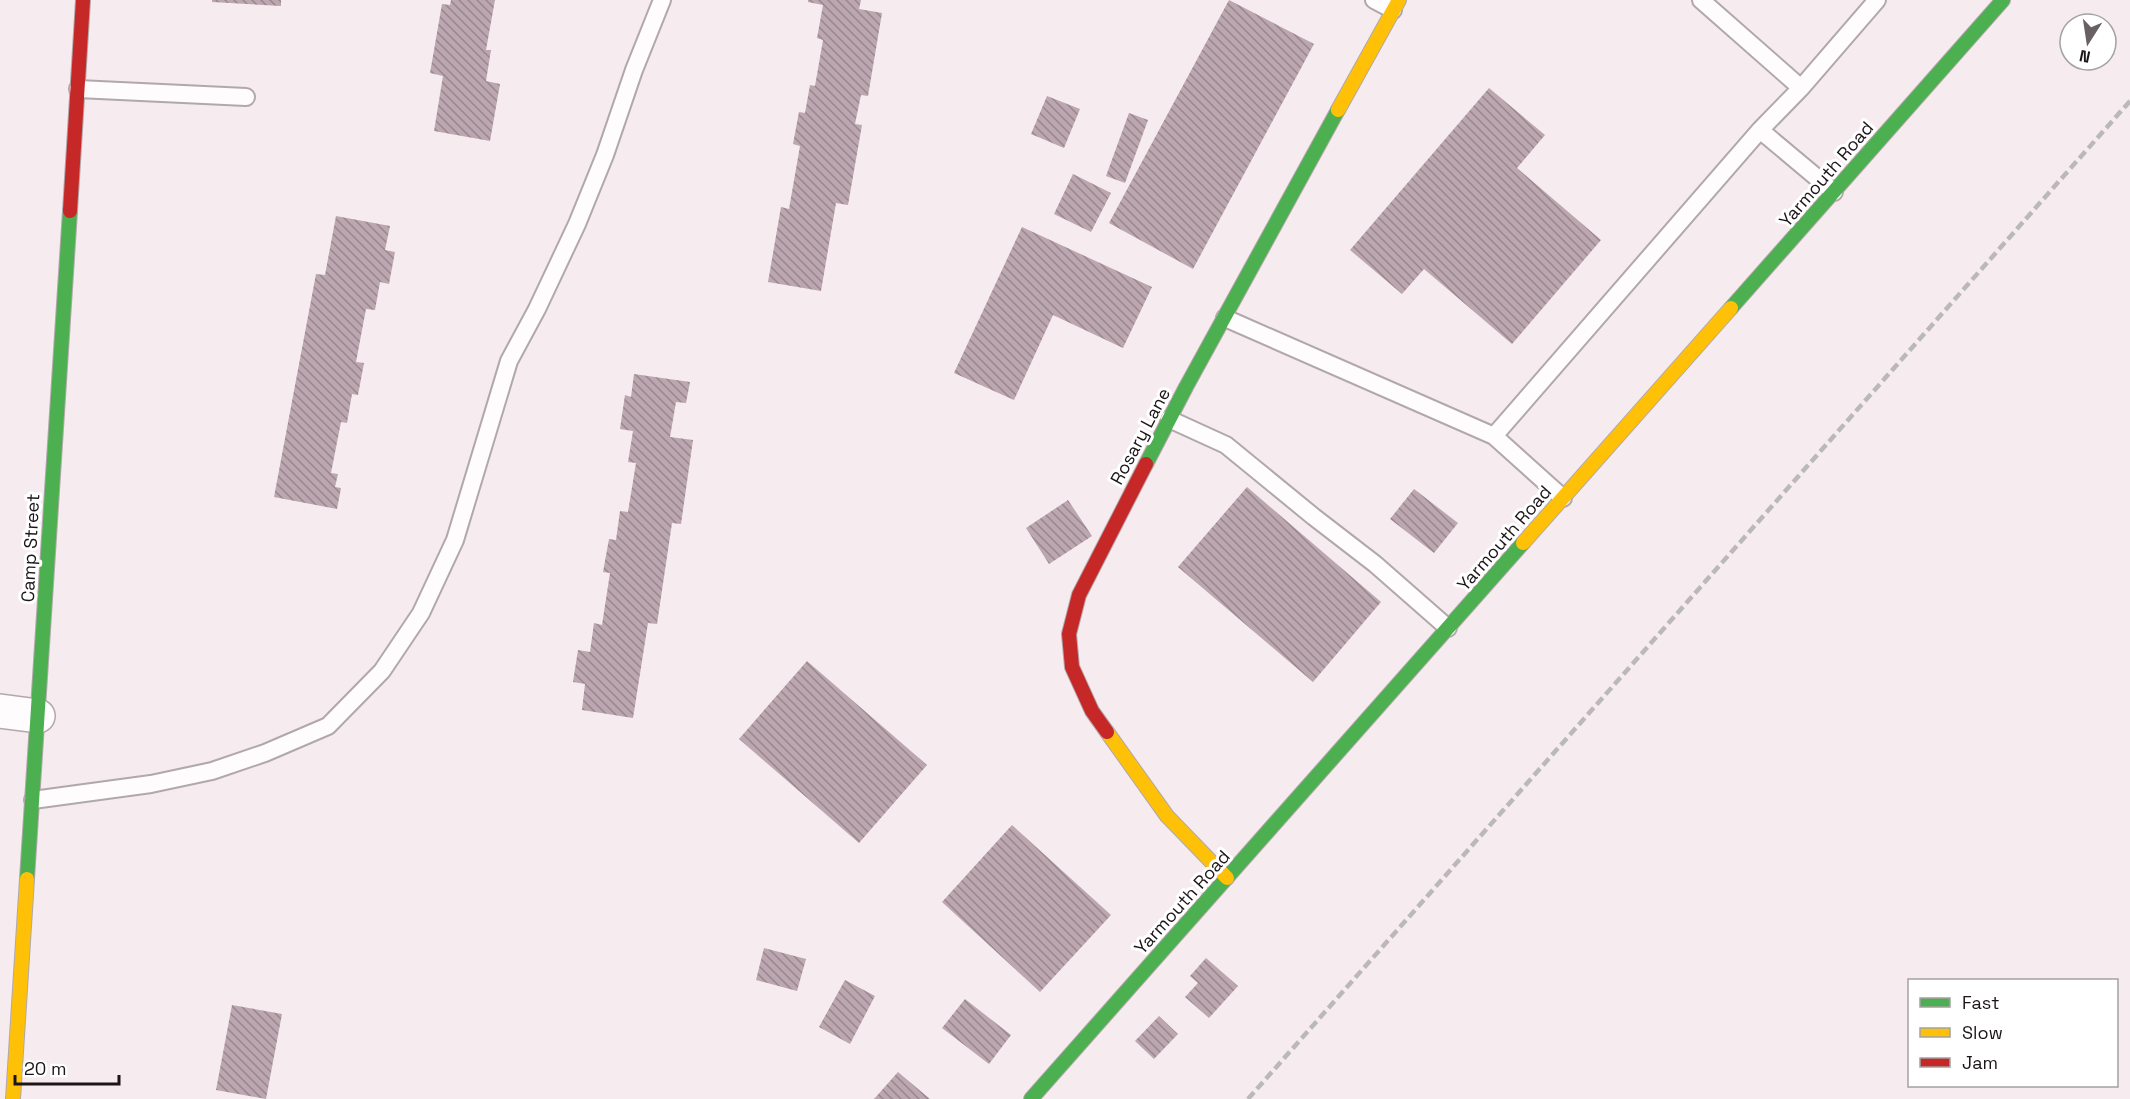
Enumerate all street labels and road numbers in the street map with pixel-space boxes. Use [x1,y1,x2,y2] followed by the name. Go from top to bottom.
[1774,116,1878,232] street label: Yarmouth Road
[1105,384,1175,488] street label: Rosary Lane
[1452,480,1556,596] street label: Yarmouth Road
[16,493,44,603] street label: Camp Street
[1129,845,1235,959] street label: Yarmouth Road

